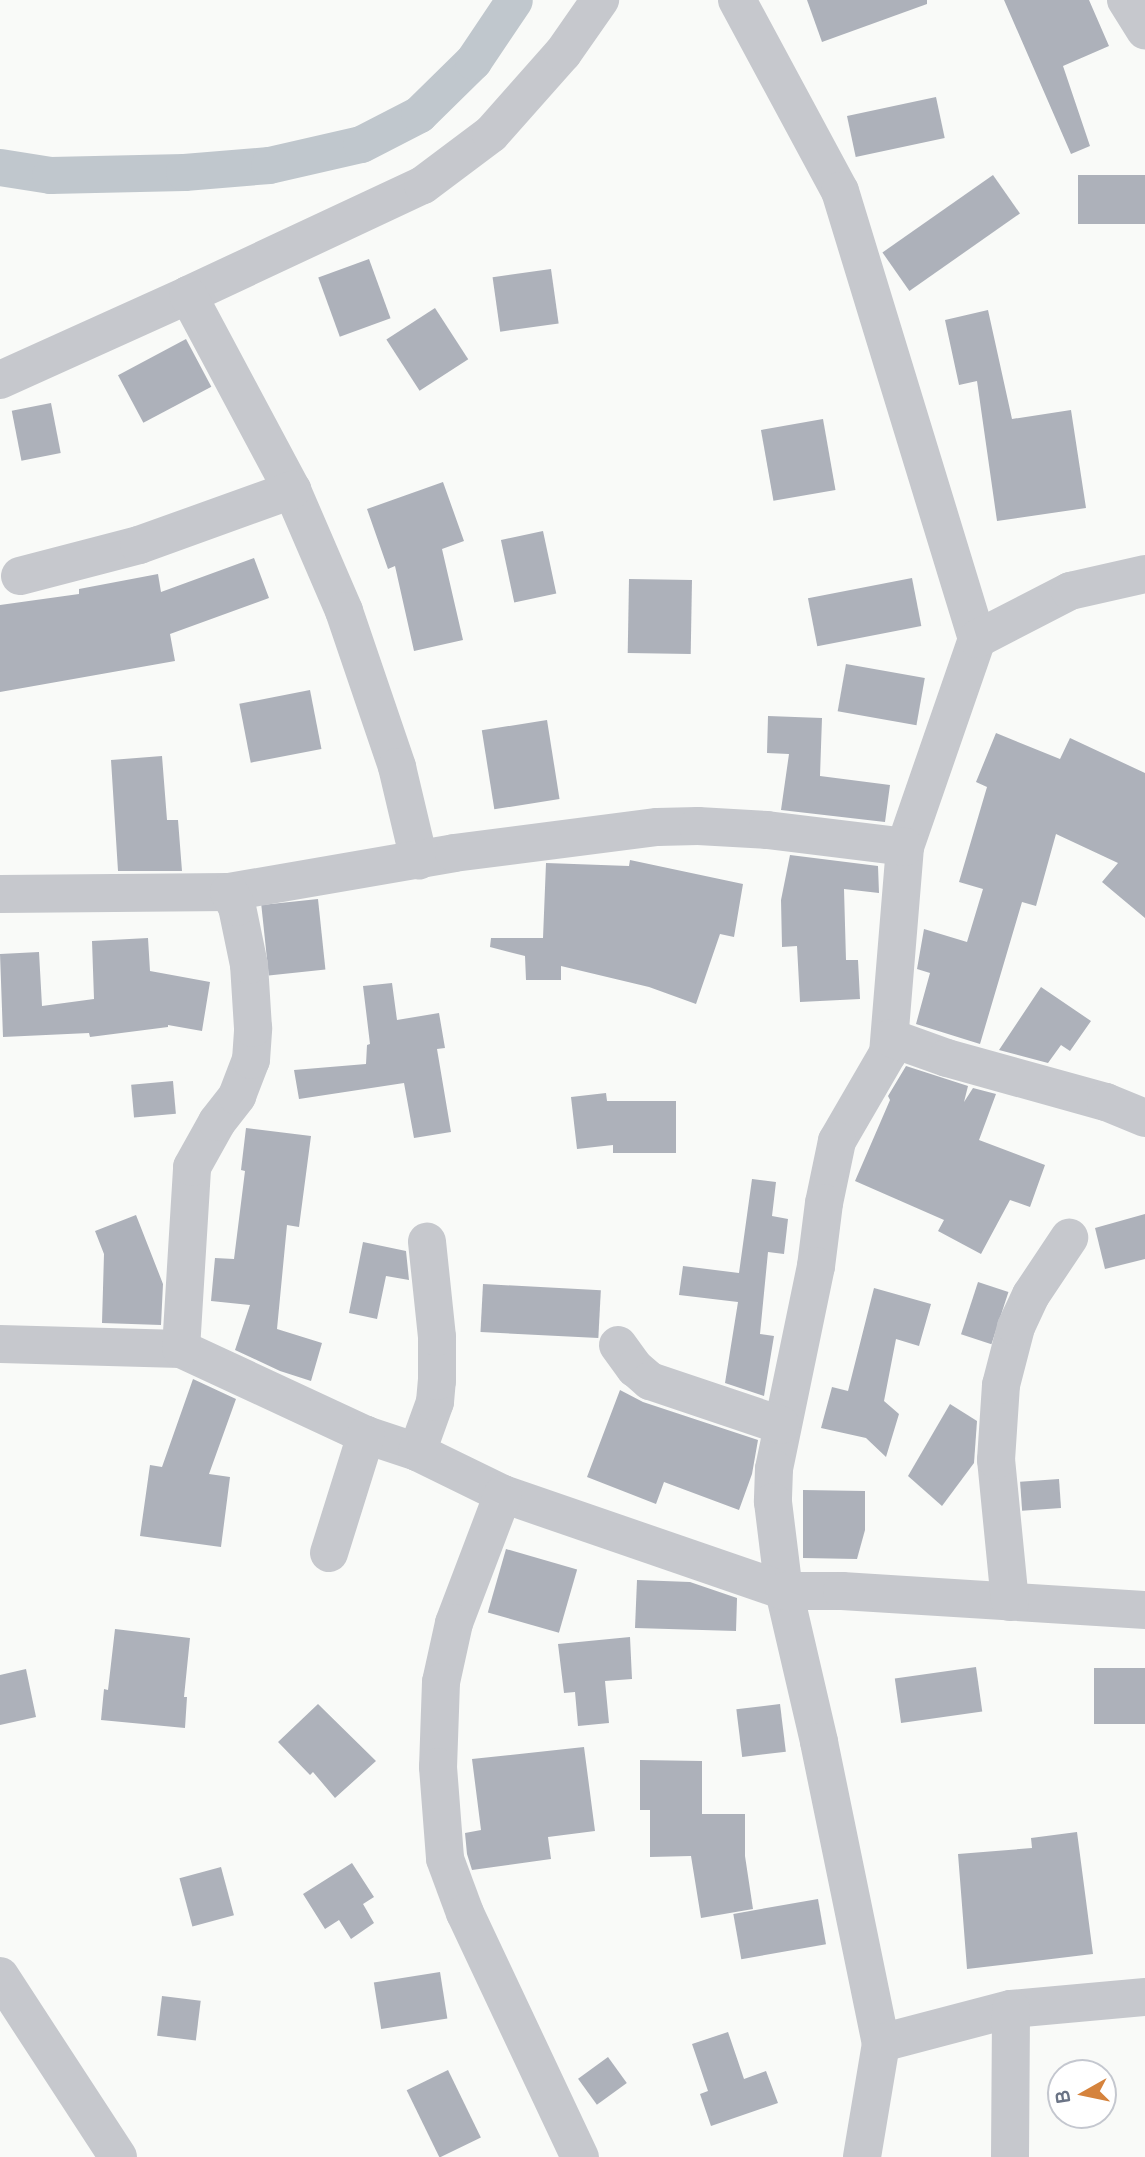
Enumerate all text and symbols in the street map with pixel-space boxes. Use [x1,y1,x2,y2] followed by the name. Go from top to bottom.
[1047,2059,1117,2129] north arrow
[1051,2089,1075,2105] text: B

